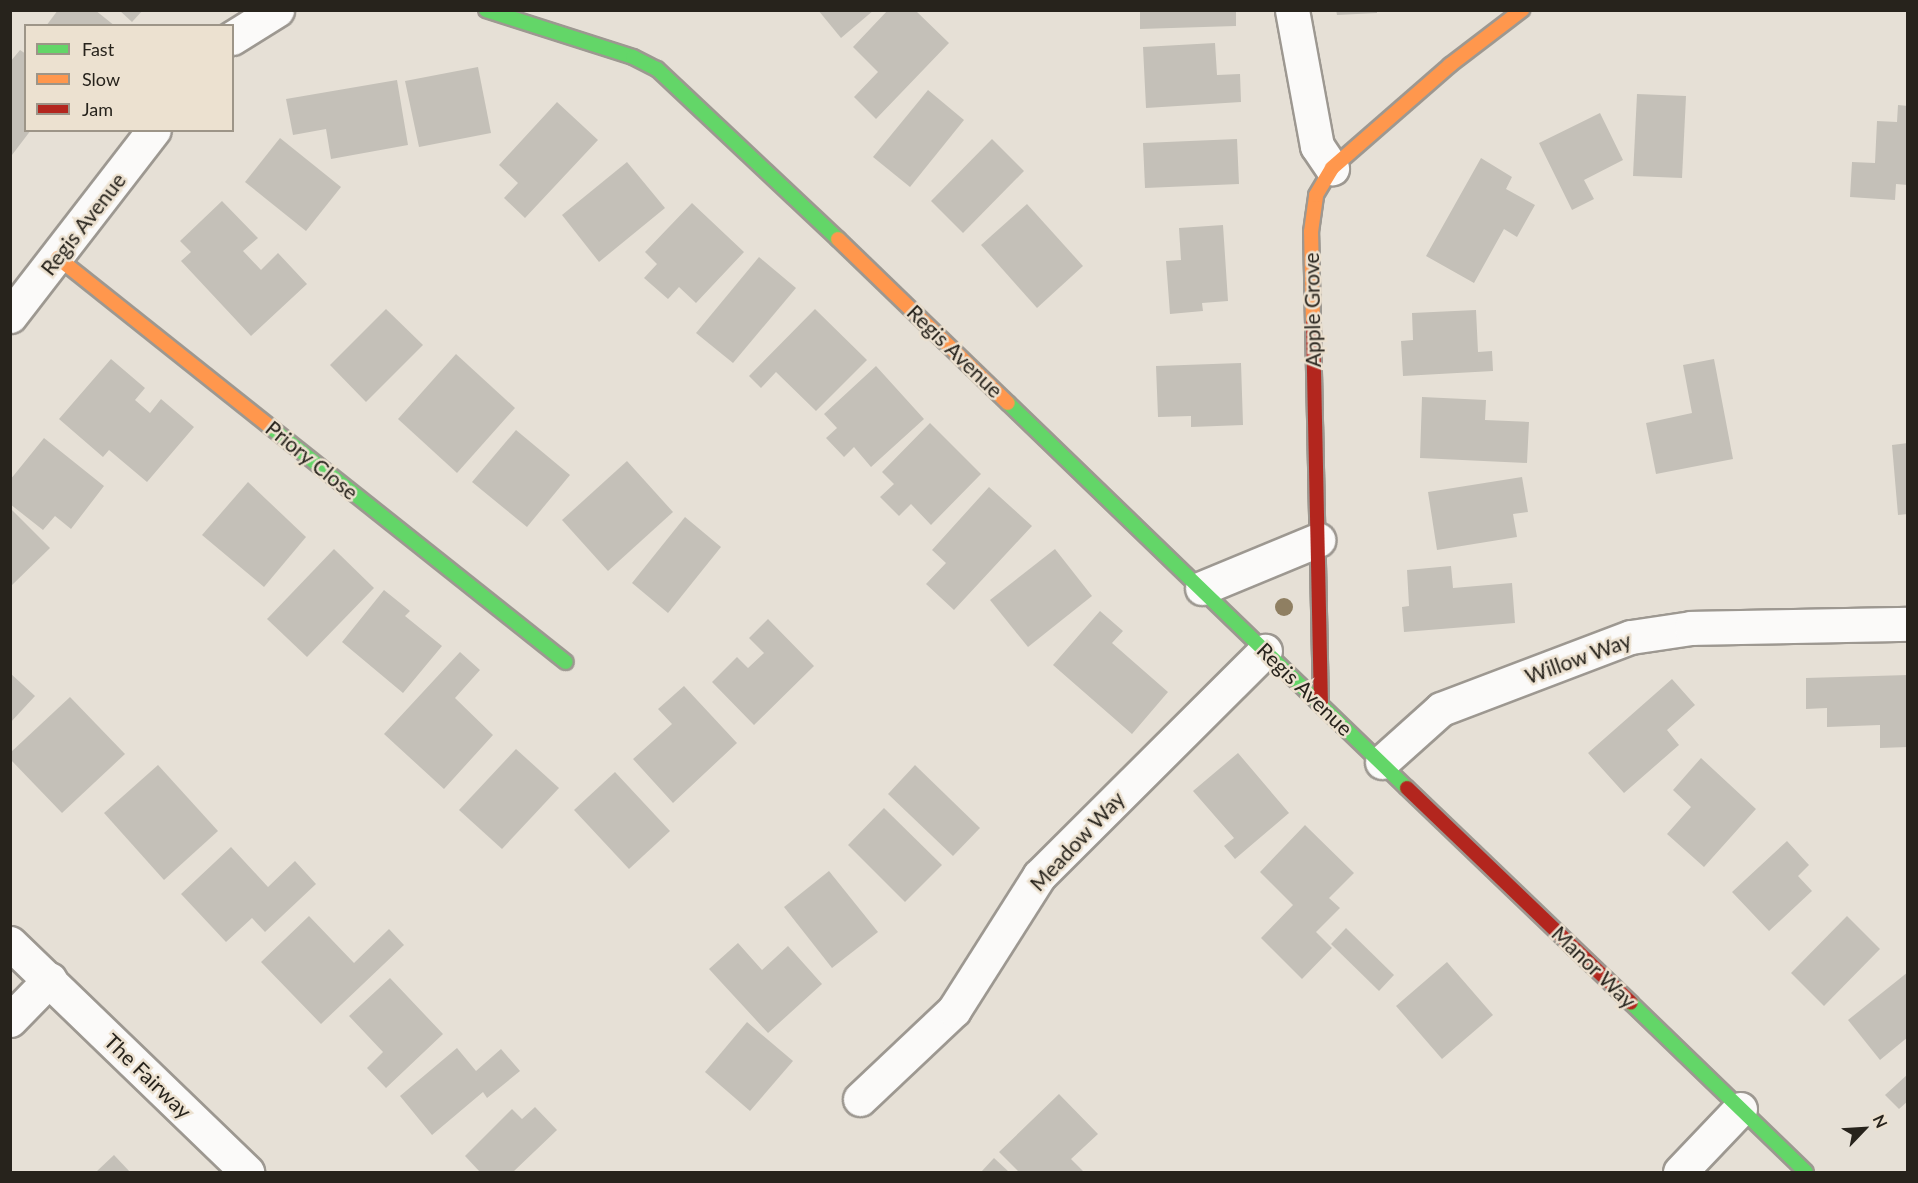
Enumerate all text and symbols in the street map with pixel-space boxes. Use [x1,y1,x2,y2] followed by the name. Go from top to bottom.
[24,24,234,132] legend
[82,38,114,60] text: Fast
[82,68,120,90] text: Slow
[82,98,113,120] text: Jam
[35,168,131,280] street label: Regis Avenue
[1298,252,1326,368] street label: Apple Grove
[902,299,1008,403] street label: Regis Avenue
[261,415,363,505] street label: Priory Close
[1521,627,1635,689] street label: Willow Way
[1252,637,1358,741] street label: Regis Avenue
[1024,786,1130,896] street label: Meadow Way
[1546,920,1642,1014] street label: Manor Way
[99,1028,197,1124] street label: The Fairway
[1834,1099,1894,1159] north arrow
[1870,1112,1892,1131] text: N

